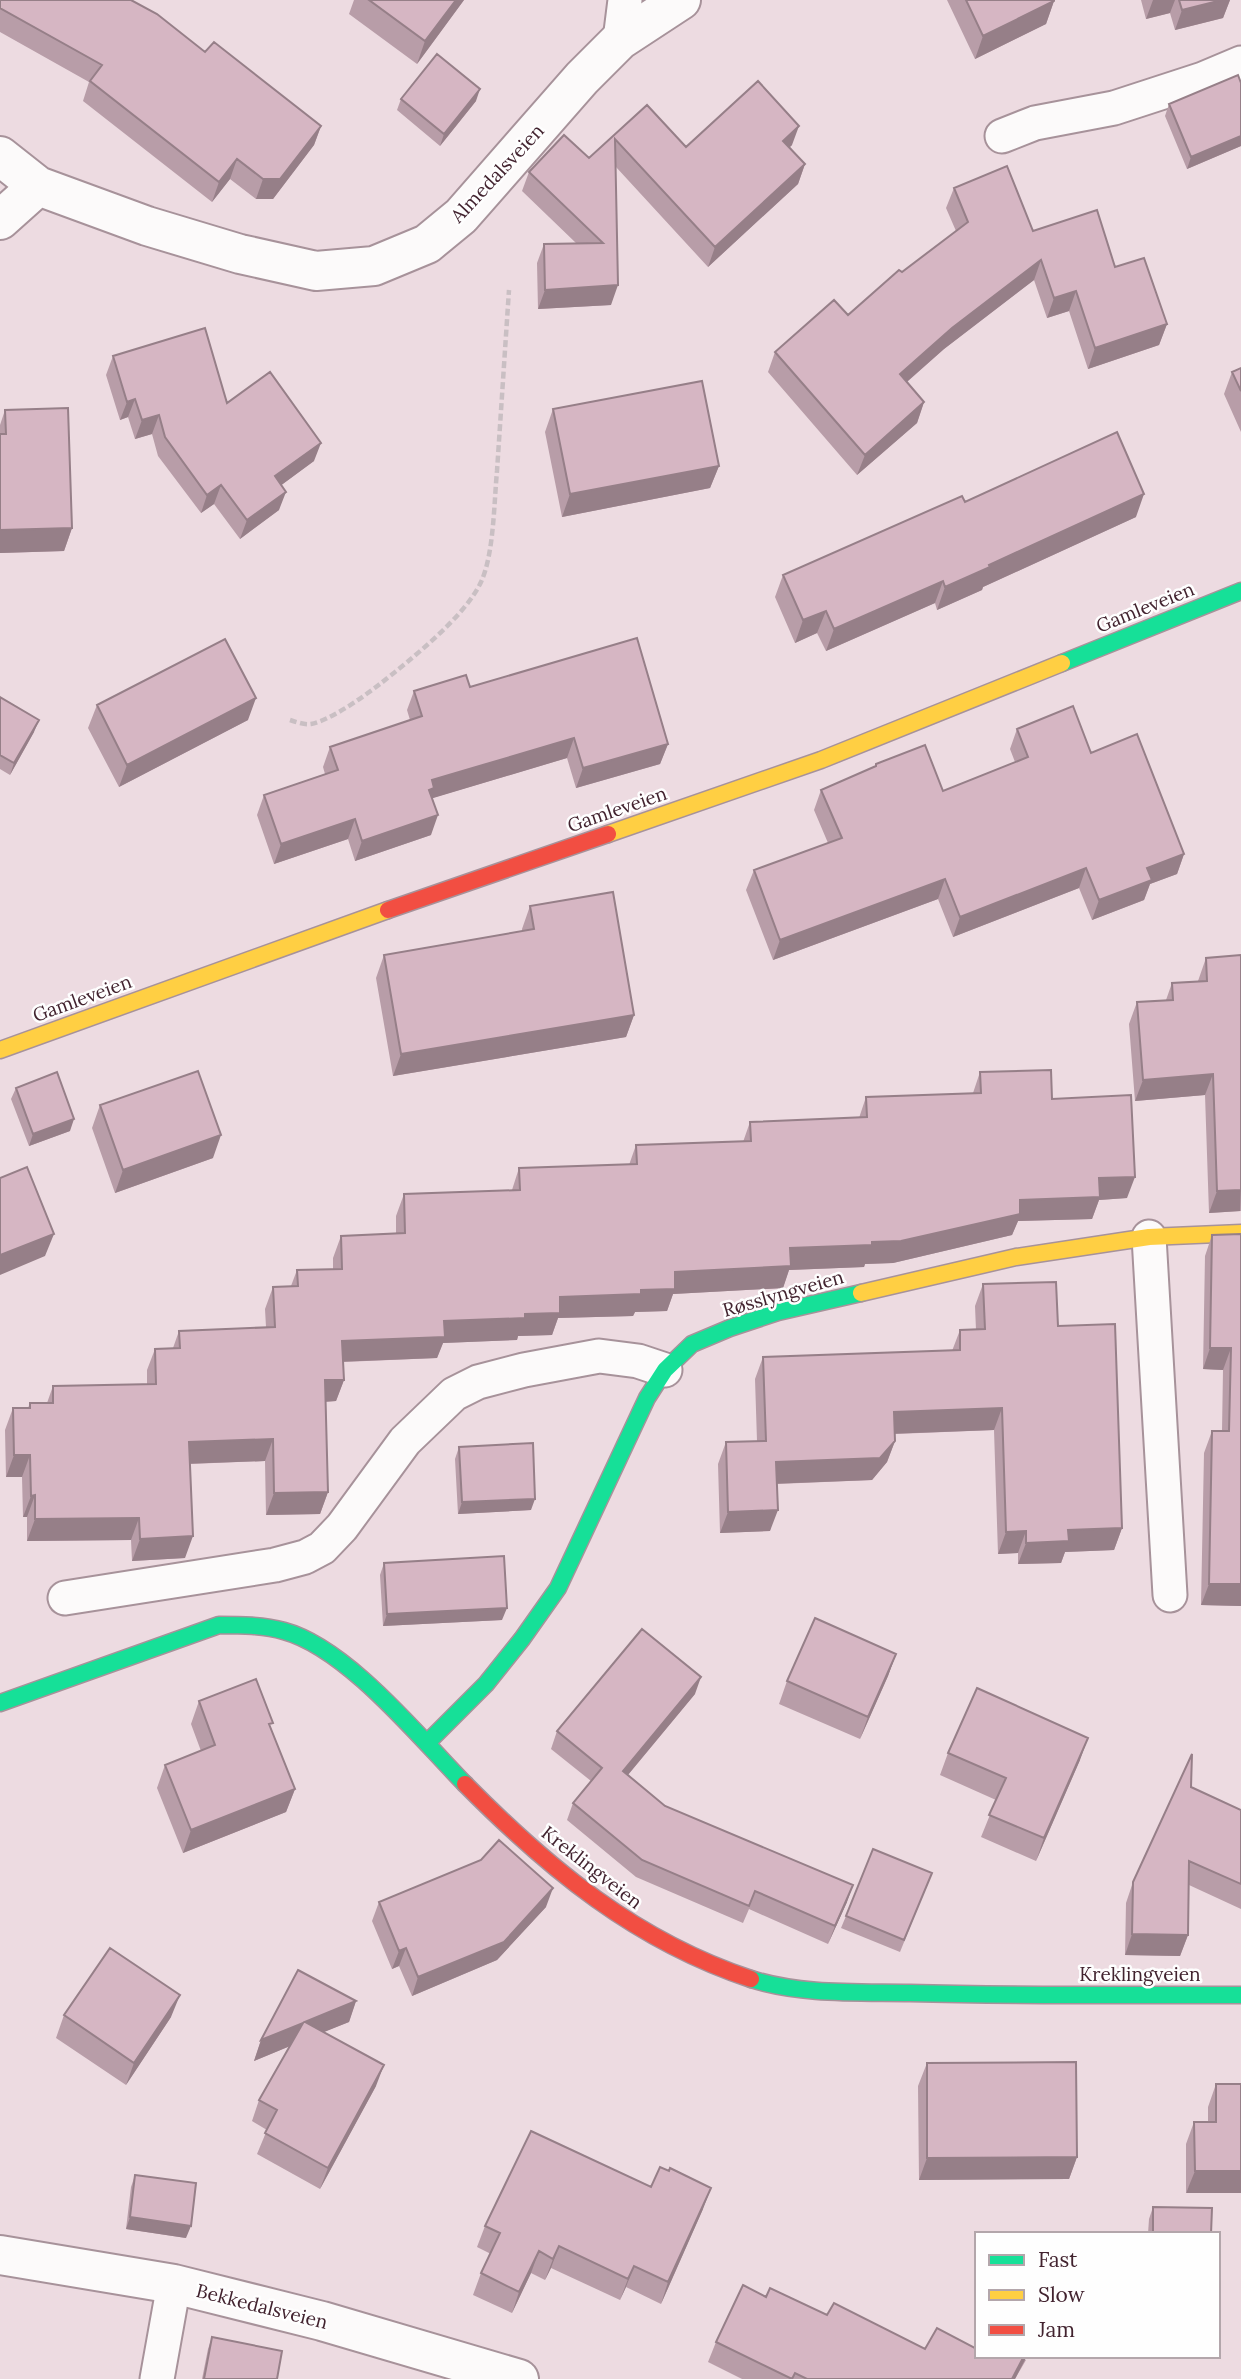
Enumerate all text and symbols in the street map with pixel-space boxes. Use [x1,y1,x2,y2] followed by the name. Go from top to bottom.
[444,119,549,228] street label: Almedalsveien
[1092,576,1198,638] street label: Gamleveien
[564,781,670,837] street label: Gamleveien
[29,969,135,1027] street label: Gamleveien
[720,1264,846,1322] street label: Røsslyngveien
[537,1820,647,1914] street label: Kreklingveien
[1079,1962,1201,1986] street label: Kreklingveien
[975,2232,1220,2358] legend
[1038,2246,1078,2273] text: Fast
[194,2278,330,2334] street label: Bekkedalsveien
[1038,2281,1085,2308] text: Slow
[1037,2316,1075,2343] text: Jam

